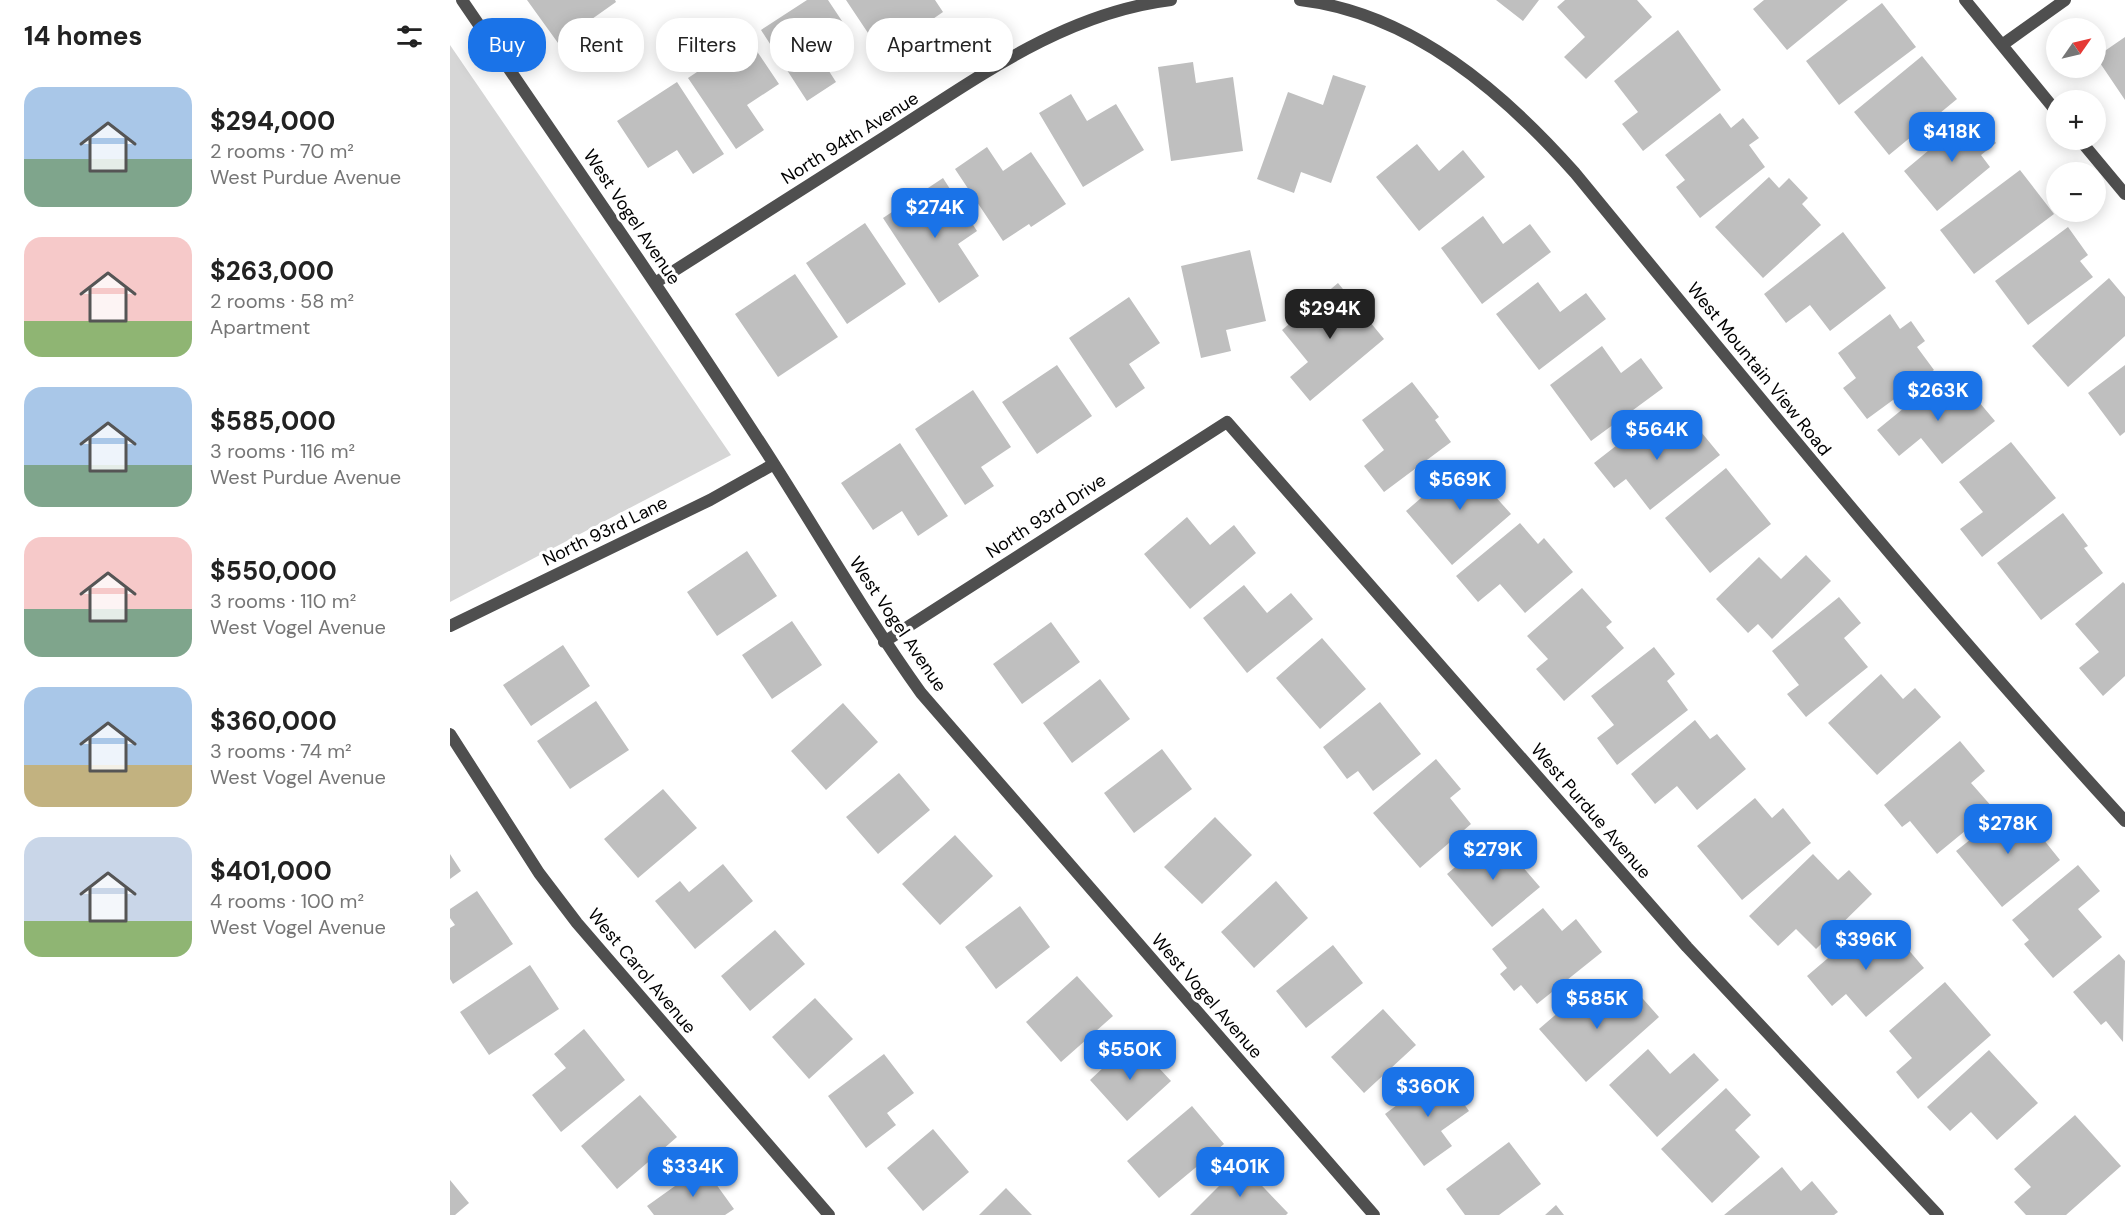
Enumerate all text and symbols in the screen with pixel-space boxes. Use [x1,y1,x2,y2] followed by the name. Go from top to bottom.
[468,18,546,72] chip: Buy
[558,18,644,72] chip: Rent
[656,18,758,72] chip: Filters
[770,18,854,72] chip: New
[866,18,1013,72] chip: Apartment
[2046,18,2106,78] north arrow
[2046,18,2106,222] map controls
[24,19,142,53] text: 14 homes
[393,20,426,53] icon: filters
[777,86,923,190] street label: North 94th Avenue
[2046,90,2106,150] button: +
[210,104,335,138] text: $294,000
[72,111,144,183] icon: home
[1910,112,1994,163] pin: $418K
[1923,118,1981,144] text: $418K
[210,138,354,164] text: 2 rooms · 70 m²
[578,145,686,289] street label: West Vogel Avenue
[2046,162,2106,222] button: −
[210,164,401,190] text: West Purdue Avenue
[893,188,977,239] pin: $274K
[905,194,965,220] text: $274K
[210,254,334,288] text: $263,000
[72,261,144,333] icon: home
[1682,277,1836,461] street label: West Mountain View Road
[210,288,354,314] text: 2 rooms · 58 m²
[1288,289,1372,340] pin: $294K
[1299,295,1361,321] text: $294K
[210,314,310,340] text: Apartment
[1896,371,1980,422] pin: $263K
[1907,377,1969,403] text: $263K
[210,404,336,438] text: $585,000
[1615,410,1699,461] pin: $564K
[72,411,144,483] icon: home
[1625,416,1689,442] text: $564K
[210,438,355,464] text: 3 rooms · 116 m²
[1418,460,1502,511] pin: $569K
[210,464,401,490] text: West Purdue Avenue
[1429,466,1491,492] text: $569K
[981,468,1111,564] street label: North 93rd Drive
[539,490,671,572] street label: North 93rd Lane
[844,552,952,696] street label: West Vogel Avenue
[210,554,337,588] text: $550,000
[72,561,144,633] icon: home
[210,588,356,614] text: 3 rooms · 110 m²
[210,614,386,640] text: West Vogel Avenue
[210,704,337,738] text: $360,000
[72,711,144,783] icon: home
[210,738,352,764] text: 3 rooms · 74 m²
[1526,738,1656,884] street label: West Purdue Avenue
[210,764,386,790] text: West Vogel Avenue
[1966,804,2050,855] pin: $278K
[1978,810,2038,836] text: $278K
[1451,830,1535,881] pin: $279K
[1463,836,1523,862] text: $279K
[210,854,332,888] text: $401,000
[72,861,144,933] icon: home
[210,888,364,914] text: 4 rooms · 100 m²
[582,903,702,1039] street label: West Carol Avenue
[210,914,386,940] text: West Vogel Avenue
[1824,920,1908,971] pin: $396K
[1835,926,1897,952] text: $396K
[1146,928,1268,1064] street label: West Vogel Avenue
[1555,979,1639,1030] pin: $585K
[1566,985,1628,1011] text: $585K
[1088,1030,1172,1081] pin: $550K
[1098,1036,1162,1062] text: $550K
[1386,1067,1470,1118] pin: $360K
[1396,1073,1460,1099] text: $360K
[651,1147,735,1198] pin: $334K
[1198,1147,1282,1198] pin: $401K
[662,1153,724,1179] text: $334K
[1210,1153,1270,1179] text: $401K

